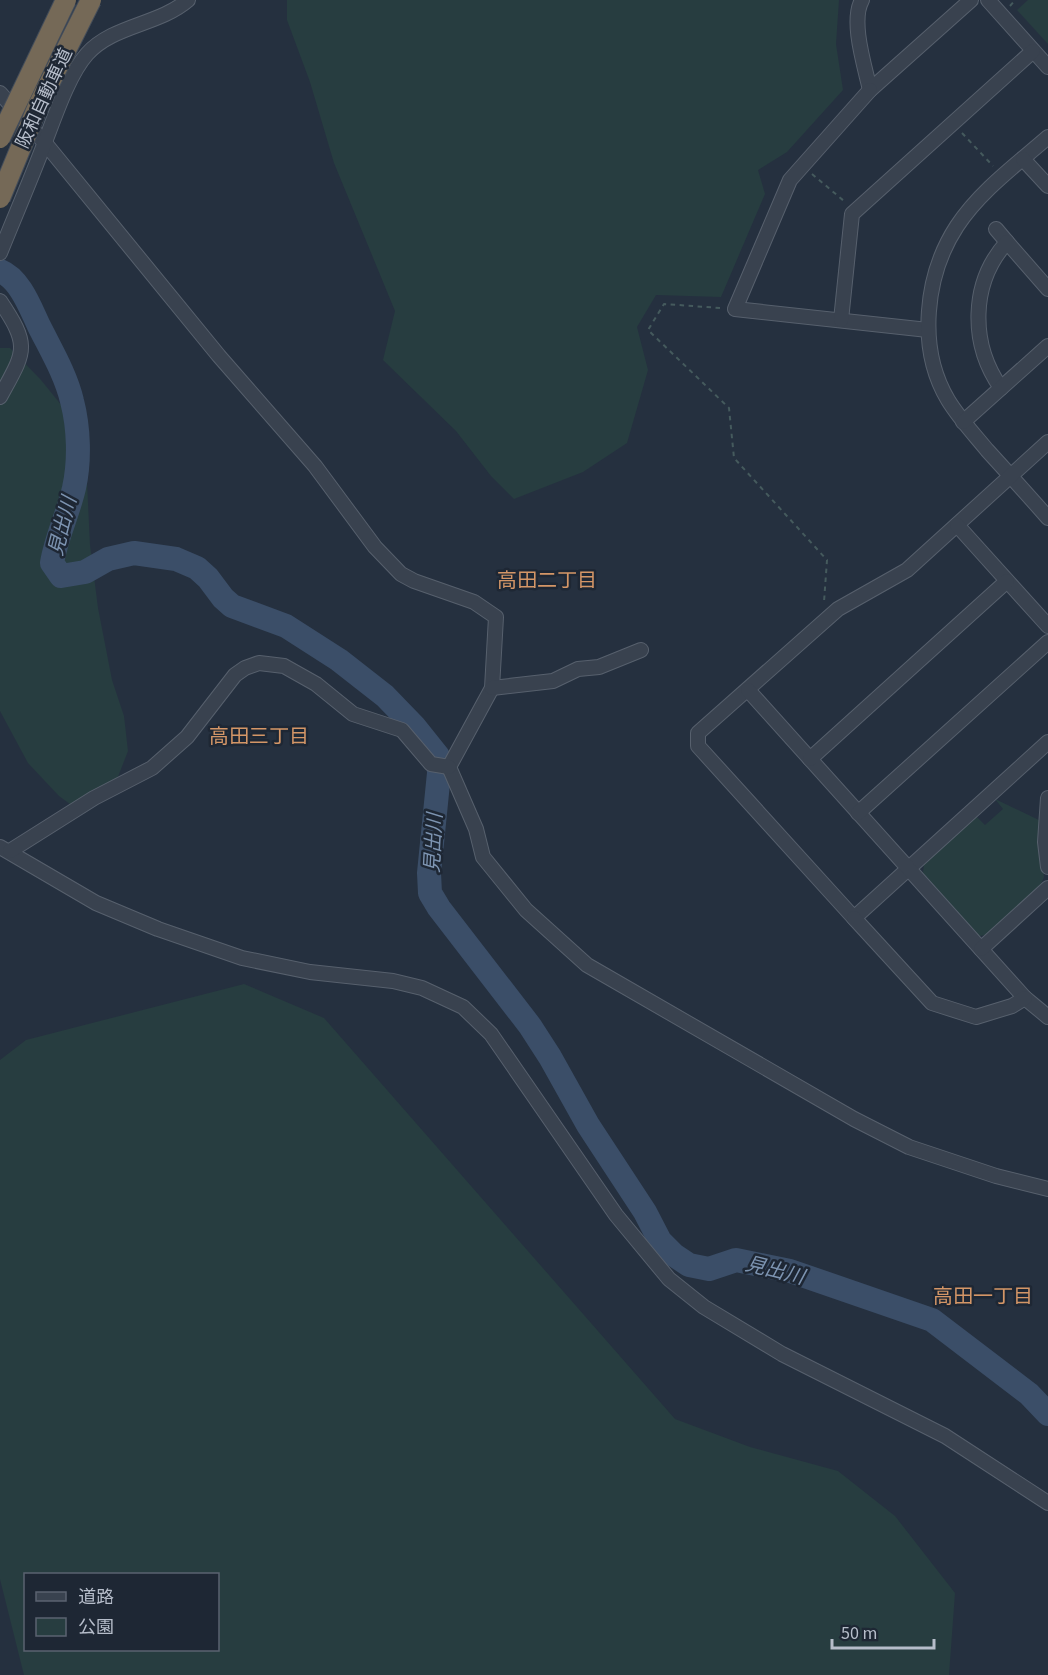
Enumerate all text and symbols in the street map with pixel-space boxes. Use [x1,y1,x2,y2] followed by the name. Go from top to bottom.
[10,44,79,152] street label: 阪和自動車道
[42,492,84,559] water label: 見出川
[497,567,597,595] district label: 高田二丁目
[209,723,309,751] district label: 高田三丁目
[418,810,450,874] water label: 見出川
[742,1250,809,1292] water label: 見出川
[933,1283,1033,1311] district label: 高田一丁目
[24,1573,219,1651] legend
[78,1585,114,1610] text: 道路
[832,1612,934,1650] scale bar
[78,1615,114,1640] text: 公園
[841,1621,877,1646] text: 50 m

